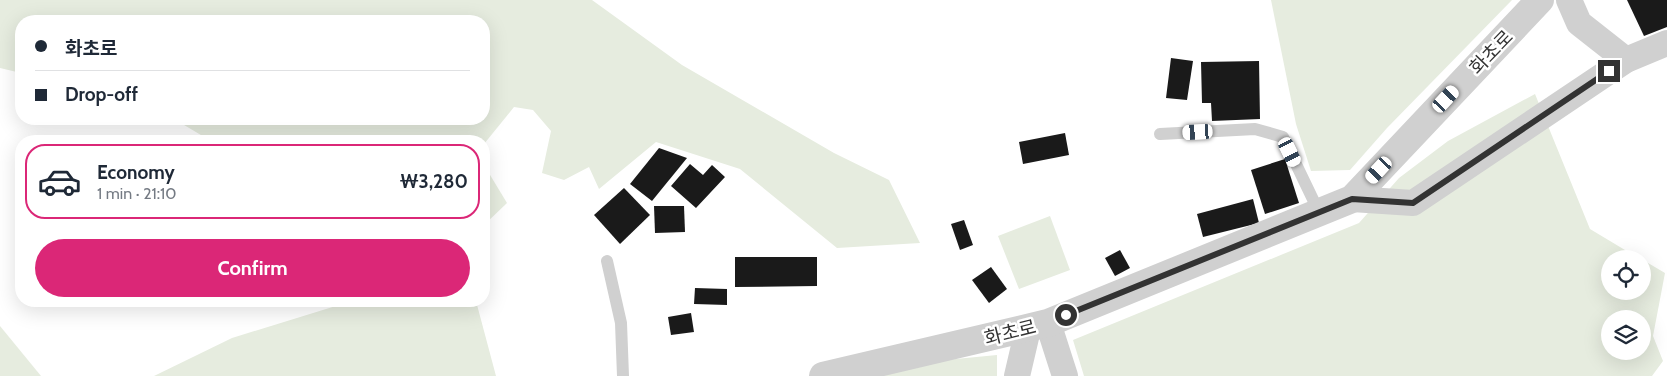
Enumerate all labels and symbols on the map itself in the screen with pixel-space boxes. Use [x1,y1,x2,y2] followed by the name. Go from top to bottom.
[1465,25,1518,79] street label: 화초로
[1598,60,1620,82] route end
[1430,83,1461,115] car
[1182,124,1213,140] car
[1276,135,1303,169] car
[1363,154,1394,186] car
[1055,304,1077,326] route start
[982,315,1038,350] street label: 화초로

